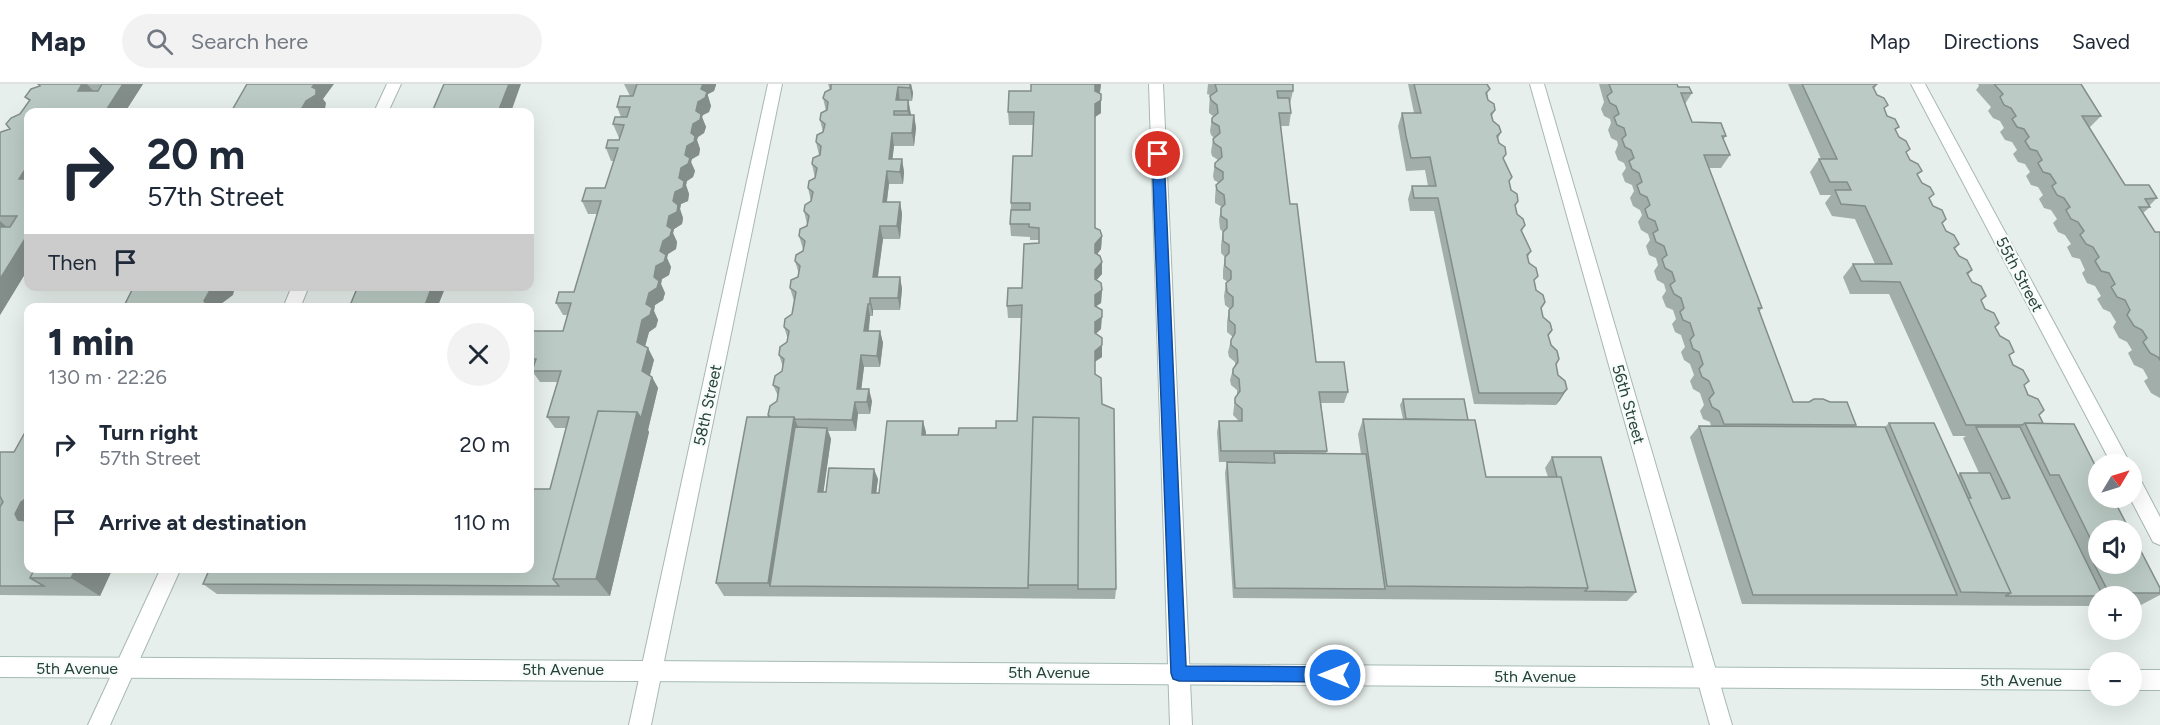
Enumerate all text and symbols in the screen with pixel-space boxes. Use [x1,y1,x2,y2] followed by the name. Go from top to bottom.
[122,14,542,68] search box
[30,24,86,58] text: Map
[143,25,176,58] icon: search
[191,28,308,55] text: Search here
[1869,29,1910,54] text: Map
[1943,29,2039,54] text: Directions
[2072,29,2130,54] text: Saved
[1132,128,1183,179] pin
[147,129,245,180] text: 20 m
[48,132,126,210] icon: right
[1141,137,1174,170] icon: arrive
[147,180,285,213] text: 57th Street
[1992,234,2047,315] street label: 55th Street
[109,246,142,279] icon: arrive
[48,249,97,276] text: Then
[48,321,134,364] text: 1 min
[447,323,510,386] button: close
[1608,362,1649,446] street label: 56th Street
[690,363,725,448] street label: 58th Street
[48,365,167,389] text: 130 m · 22:26
[99,419,198,446] text: Turn right
[48,428,81,461] icon: right
[459,431,510,458] text: 20 m
[99,446,201,470] text: 57th Street
[2088,454,2142,508] north arrow
[2088,454,2142,706] map controls
[48,506,81,539] icon: arrive
[99,509,307,536] text: Arrive at destination
[454,509,510,536] text: 110 m
[2088,520,2142,574] button: sound
[2088,586,2142,640] button: +
[1303,643,1367,707] position arrow
[2088,652,2142,706] button: −
[36,659,118,678] street label: 5th Avenue
[522,660,604,679] street label: 5th Avenue
[1008,663,1090,682] street label: 5th Avenue
[1494,667,1576,686] street label: 5th Avenue
[1980,671,2062,690] street label: 5th Avenue

